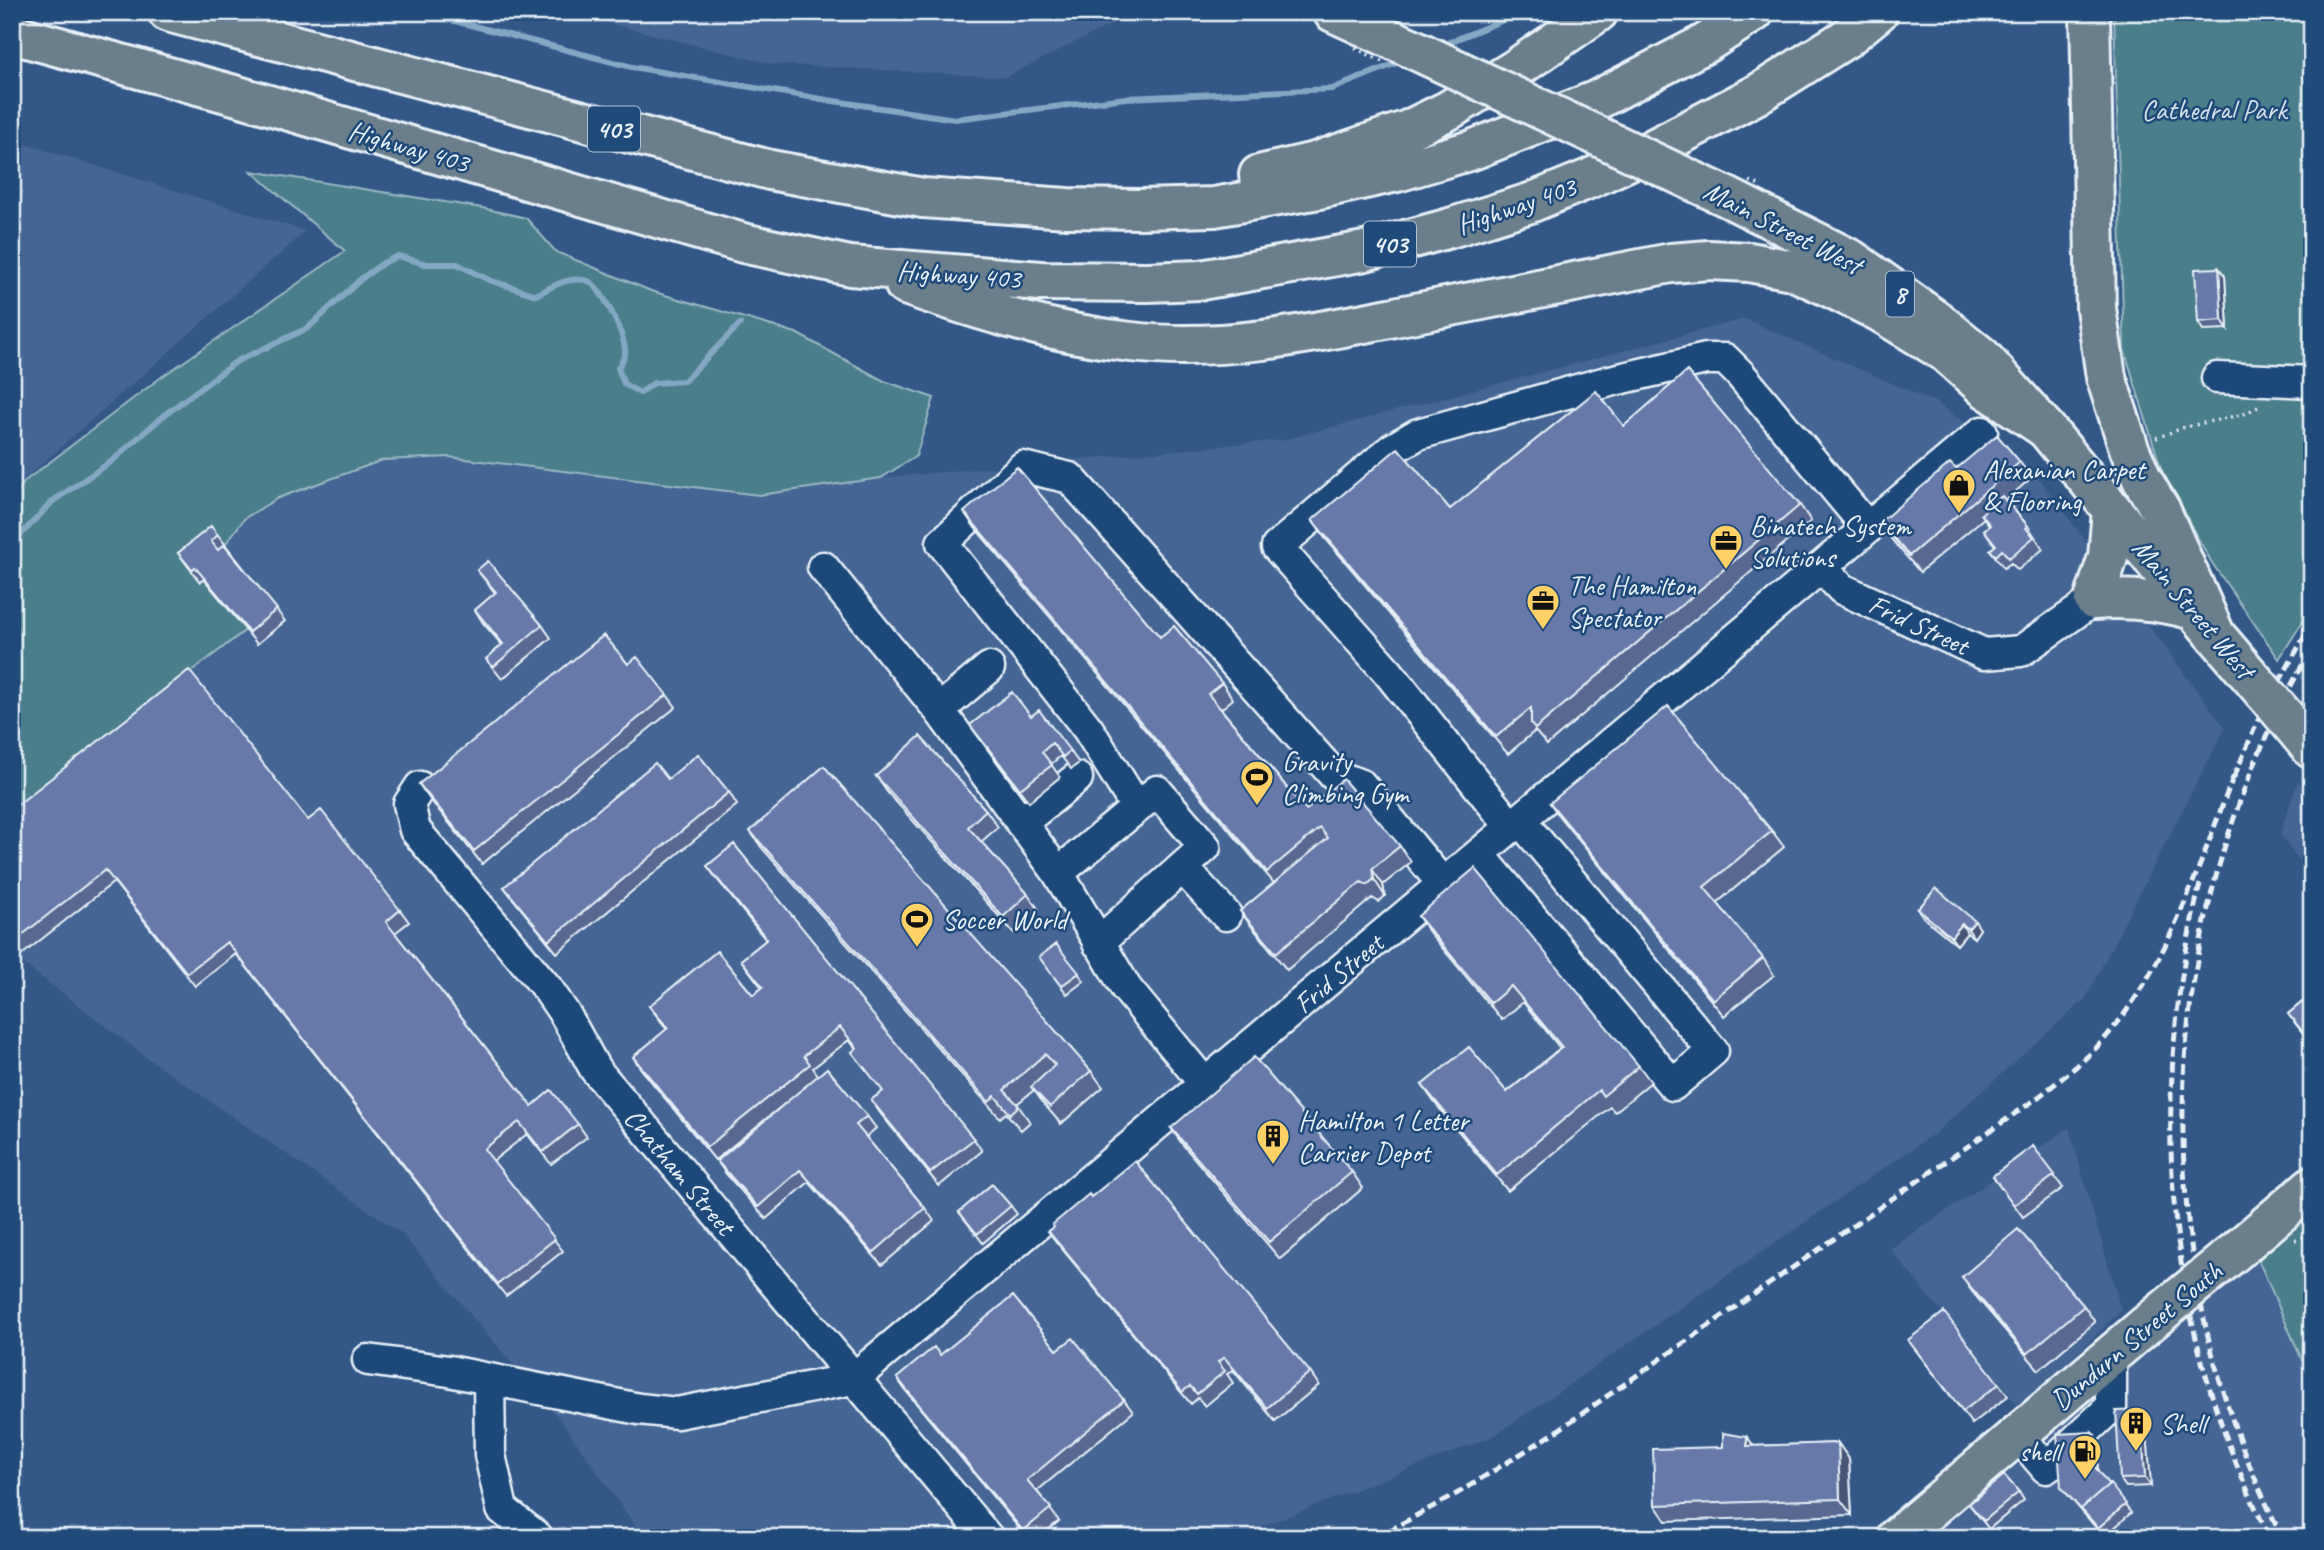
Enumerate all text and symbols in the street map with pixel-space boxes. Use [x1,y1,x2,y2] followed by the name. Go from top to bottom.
[2141,92,2289,127] park label: Cathedral Park
[588,106,640,152] road number: 403
[345,113,475,181] street label: Highway 403
[1452,168,1583,242] street label: Highway 403
[1698,173,1871,284] street label: Main Street West
[1364,221,1416,266] road number: 403
[896,253,1024,296] street label: Highway 403
[1886,272,1914,316] road number: 8
[1983,452,2147,519] place label: Alexanian Carpet & Flooring
[1940,466,1978,515] shop icon: Alexanian Carpet & Flooring
[1750,508,1913,575] place label: Binatech System Solutions
[1707,522,1745,571] office icon: Binatech System Solutions
[2125,531,2265,688] street label: Main Street West
[1568,568,1697,635] place label: The Hamilton Spectator
[1524,582,1562,631] office icon: The Hamilton Spectator
[1863,586,1977,664] street label: Frid Street
[1282,744,1410,811] place label: Gravity Climbing Gym
[1238,758,1276,807] sports icon: Gravity Climbing Gym
[898,900,936,949] sports icon: Soccer World
[942,902,1071,937] place label: Soccer World
[1286,924,1392,1021] street label: Frid Street
[617,1101,744,1244] street label: Chatham Street
[1298,1103,1470,1170] place label: Hamilton 1 Letter Carrier Depot
[1254,1117,1292,1166] building icon: Hamilton 1 Letter Carrier Depot
[2043,1253,2229,1417] street label: Dundurn Street South
[2117,1404,2155,1453] building icon: Shell
[2160,1406,2211,1441] place label: Shell
[2066,1432,2104,1481] fuel station icon: shell
[2019,1434,2065,1469] place label: shell

